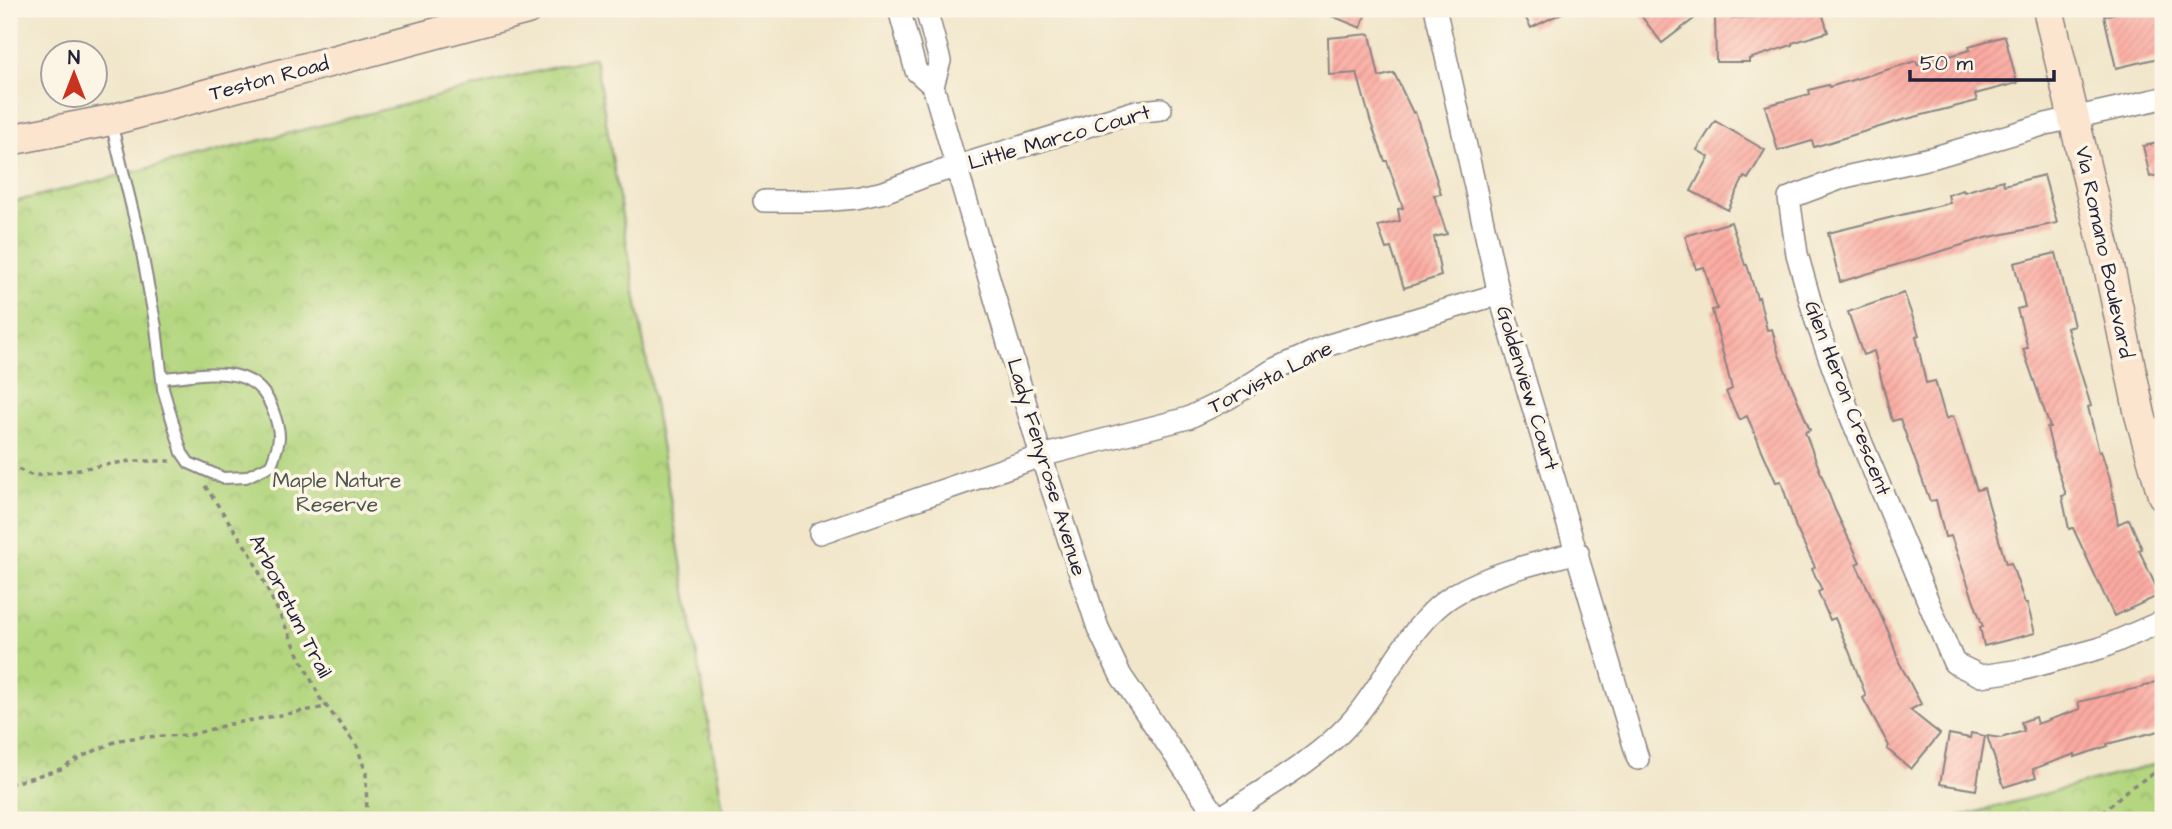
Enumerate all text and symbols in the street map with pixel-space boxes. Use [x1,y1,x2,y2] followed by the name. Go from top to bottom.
[38,38,108,108] north arrow
[1910,38,2053,82] scale bar
[68,45,80,72] text: N
[206,49,332,108] street label: Teston Road
[1920,49,1974,78] text: 50 m
[965,97,1154,177] street label: Little Marco Court
[2068,143,2141,361] street label: Via Romano Boulevard
[1797,297,1898,500] street label: Glen Heron Crescent
[1489,302,1566,474] street label: Goldenview Court
[1203,334,1337,421] street label: Torvista Lane
[998,355,1093,580] street label: Lady Fenyrose Avenue
[273,466,401,519] park label: Maple Nature Reserve
[242,530,339,683] street label: Arboretum Trail

